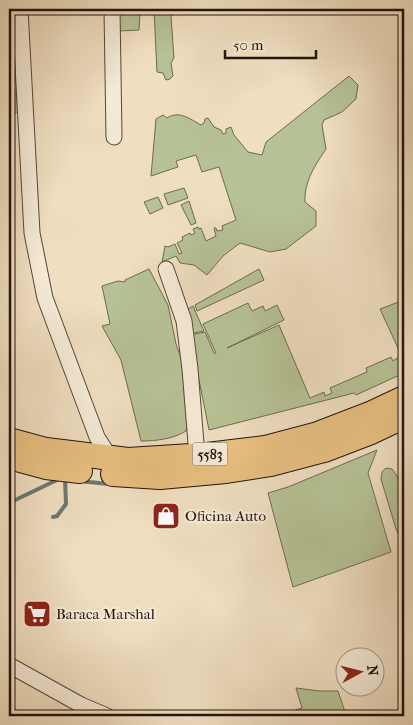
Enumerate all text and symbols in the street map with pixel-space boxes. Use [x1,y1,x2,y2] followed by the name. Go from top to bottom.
[225,28,317,60] scale bar
[233,36,264,54] text: 50 m
[192,442,228,466] road number: 5583
[151,501,181,531] shop icon: Oficina Auto
[185,507,267,525] place label: Oficina Auto
[22,599,52,629] supermarket icon: Baraca Marshal
[56,605,155,623] place label: Baraca Marshal
[336,648,386,698] north arrow
[363,664,382,677] text: N

